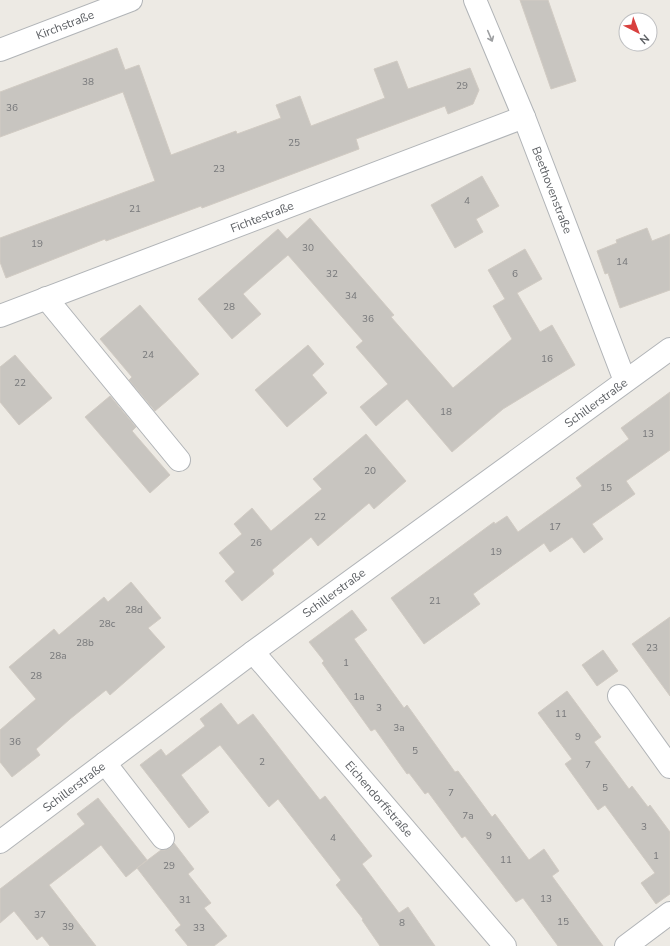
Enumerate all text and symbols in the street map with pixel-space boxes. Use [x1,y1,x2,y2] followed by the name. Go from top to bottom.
[34,7,96,43] street label: Kirchstraße
[618,12,658,52] north arrow
[486,30,494,42] one-way arrow
[636,31,652,47] text: N
[82,75,94,89] house number: 38
[456,79,468,93] house number: 29
[6,101,18,115] house number: 36
[288,136,300,150] house number: 25
[528,144,576,236] street label: Beethovenstraße
[213,162,225,176] house number: 23
[464,194,470,208] house number: 4
[228,198,296,236] street label: Fichtestraße
[129,202,141,216] house number: 21
[31,237,43,251] house number: 19
[302,241,314,255] house number: 30
[616,255,628,269] house number: 14
[326,267,338,281] house number: 32
[512,267,518,281] house number: 6
[345,289,357,303] house number: 34
[223,300,235,314] house number: 28
[362,312,374,326] house number: 36
[142,348,154,362] house number: 24
[541,352,553,366] house number: 16
[561,375,631,431] street label: Schillerstraße
[14,376,26,390] house number: 22
[440,405,452,419] house number: 18
[642,427,654,441] house number: 13
[364,464,376,478] house number: 20
[600,481,612,495] house number: 15
[314,510,326,524] house number: 22
[549,520,561,534] house number: 17
[250,536,262,550] house number: 26
[490,545,502,559] house number: 19
[299,565,369,621] street label: Schillerstraße
[429,594,441,608] house number: 21
[125,603,143,617] house number: 28d
[99,617,116,631] house number: 28c
[76,636,94,650] house number: 28b
[646,641,658,655] house number: 23
[49,649,67,663] house number: 28a
[343,656,349,670] house number: 1
[30,669,42,683] house number: 28
[353,690,365,704] house number: 1a
[376,701,382,715] house number: 3
[555,707,567,721] house number: 11
[393,721,405,735] house number: 3a
[575,730,581,744] house number: 9
[9,735,21,749] house number: 36
[412,744,418,758] house number: 5
[259,755,265,769] house number: 2
[39,758,109,816] street label: Schillerstraße
[342,758,416,840] street label: Eichendorffstraße
[585,758,591,772] house number: 7
[602,781,608,795] house number: 5
[448,786,454,800] house number: 7
[462,809,474,823] house number: 7a
[641,820,647,834] house number: 3
[486,829,492,843] house number: 9
[330,831,336,845] house number: 4
[653,849,659,863] house number: 1
[500,853,512,867] house number: 11
[163,859,175,873] house number: 29
[540,892,552,906] house number: 13
[179,893,191,907] house number: 31
[34,908,46,922] house number: 37
[557,915,569,929] house number: 15
[399,916,405,930] house number: 8
[62,920,74,934] house number: 39
[193,921,205,935] house number: 33

